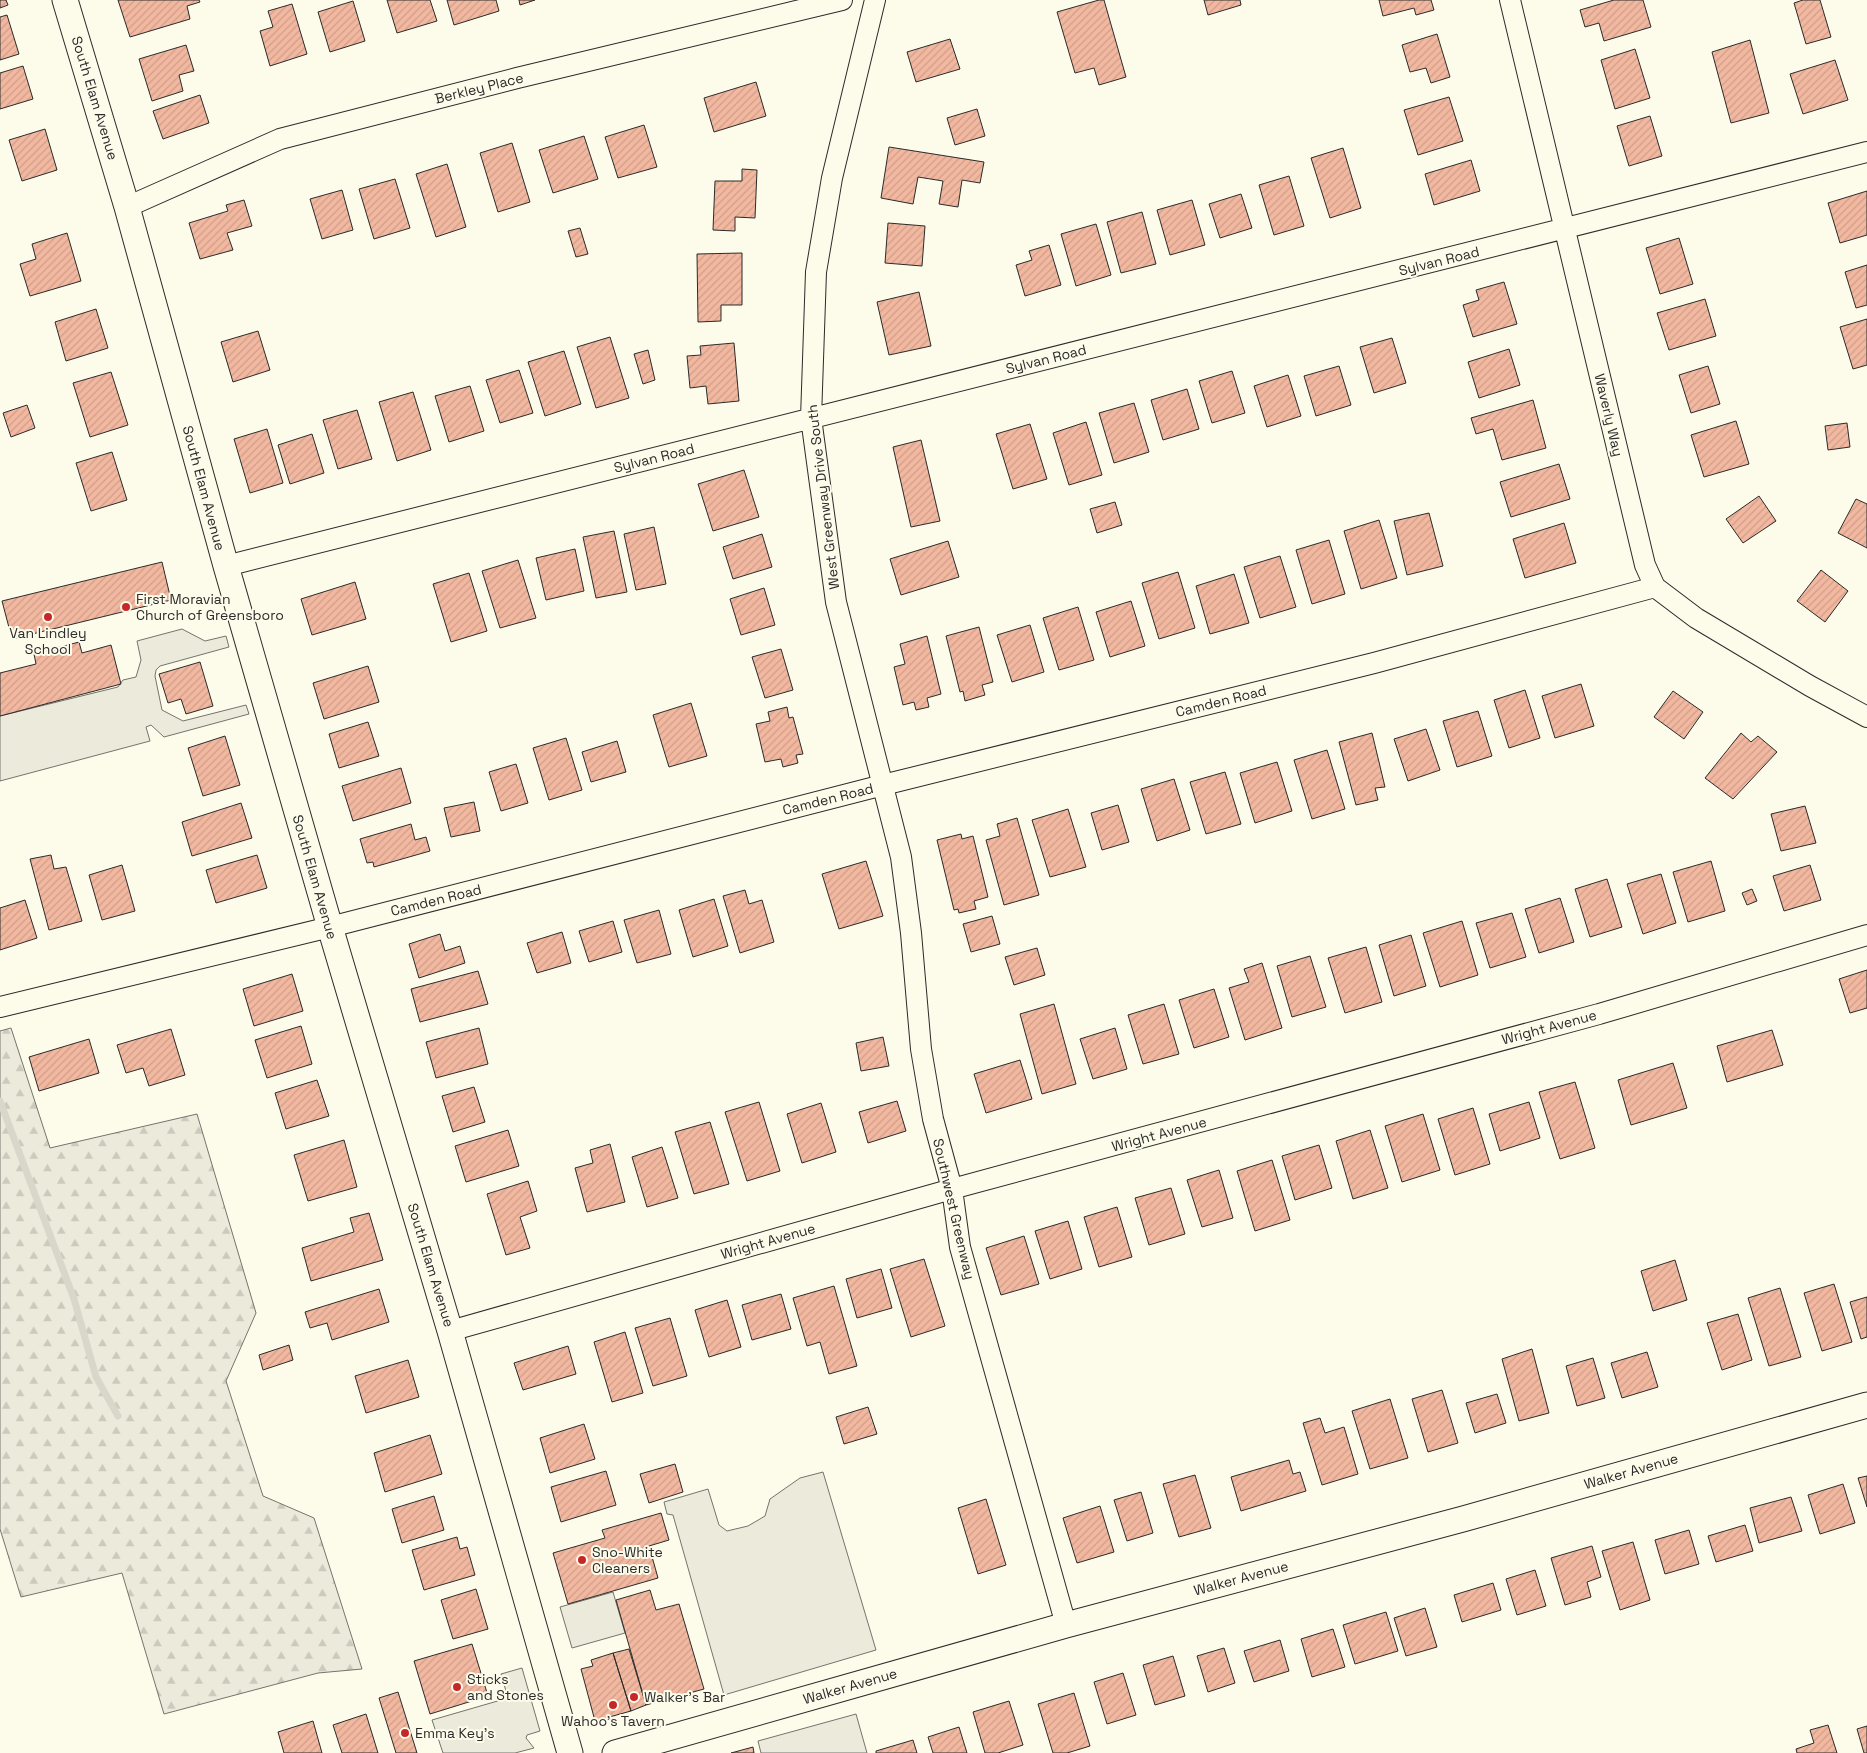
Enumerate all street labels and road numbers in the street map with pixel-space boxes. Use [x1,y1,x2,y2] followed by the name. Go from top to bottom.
[68,34,122,162] street label: South Elam Avenue
[433,68,525,108] street label: Berkley Place
[1397,242,1481,280] street label: Sylvan Road
[1004,340,1088,378] street label: Sylvan Road
[1591,372,1627,458] street label: Waverly Way
[803,404,843,590] street label: West Greenway Drive South
[179,424,229,552] street label: South Elam Avenue
[612,439,696,477] street label: Sylvan Road
[1174,681,1268,721] street label: Camden Road
[781,779,875,819] street label: Camden Road
[289,813,341,941] street label: South Elam Avenue
[389,880,483,920] street label: Camden Road
[1500,1006,1598,1048] street label: Wright Avenue
[1110,1113,1208,1155] street label: Wright Avenue
[929,1137,979,1281] street label: Southwest Greenway
[404,1201,458,1329] street label: South Elam Avenue
[719,1219,817,1263] street label: Wright Avenue
[1582,1449,1680,1493] street label: Walker Avenue
[1192,1557,1290,1599] street label: Walker Avenue
[801,1664,899,1708] street label: Walker Avenue

